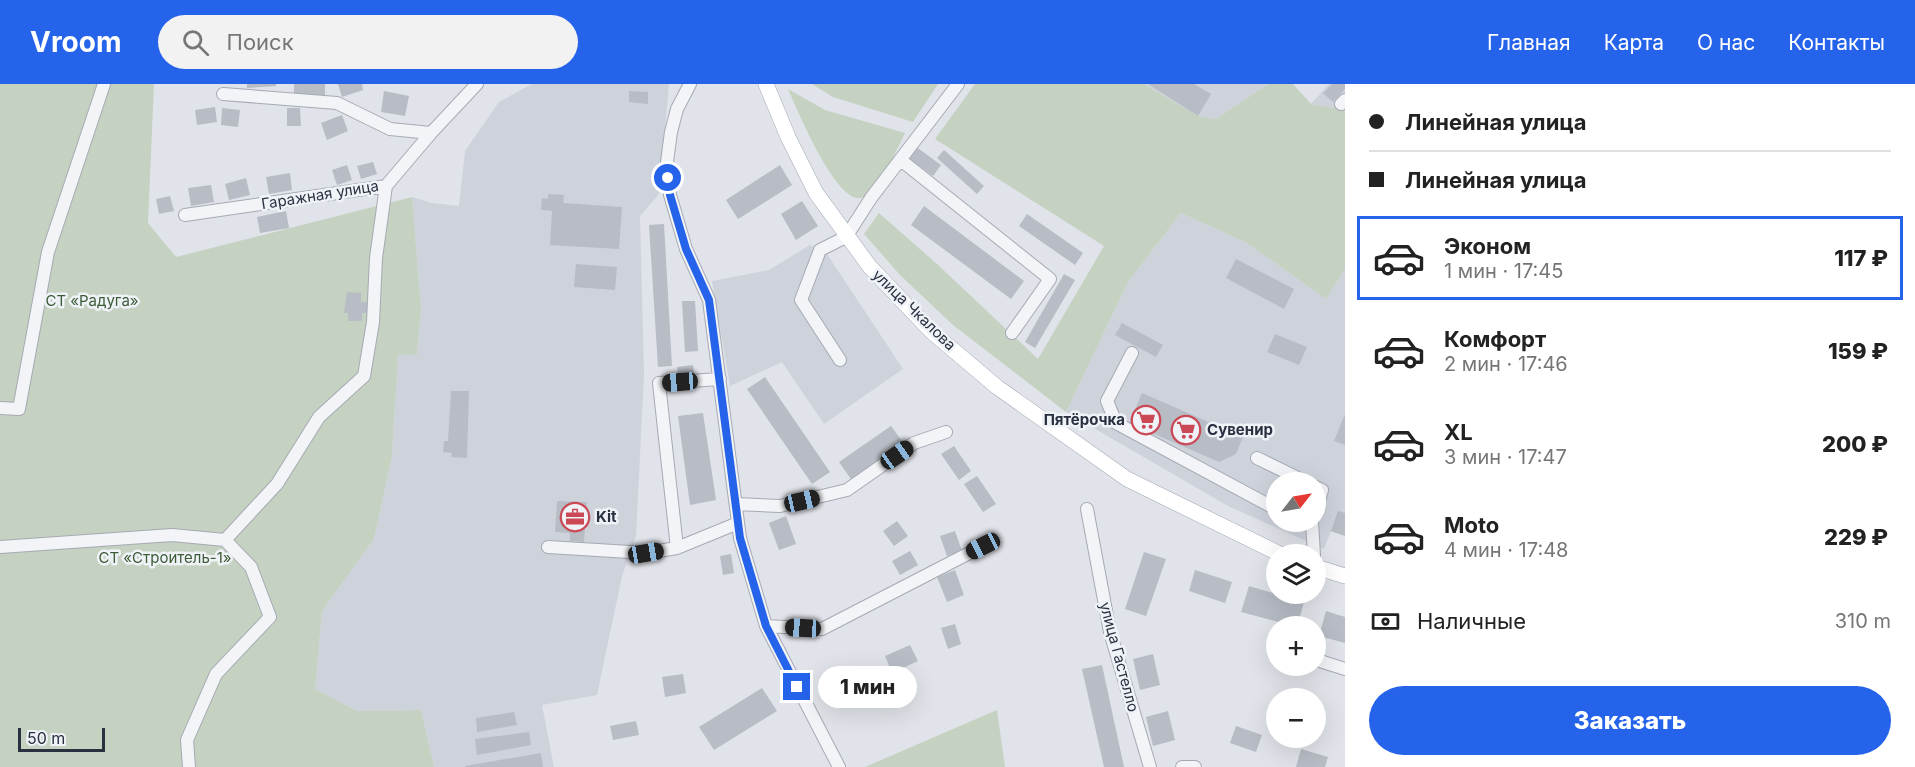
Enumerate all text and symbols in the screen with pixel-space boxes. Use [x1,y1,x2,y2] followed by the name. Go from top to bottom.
[158,15,578,69] search box
[30,25,122,59] text: Vroom
[179,26,212,59] icon: search
[227,29,294,55] text: Поиск
[1487,30,1571,55] text: Главная
[1604,30,1664,55] text: Карта
[1697,30,1755,55] text: О нас
[1788,30,1885,55] text: Контакты
[1405,109,1587,135] text: Линейная улица
[654,164,681,191] route start
[1405,167,1587,193] text: Линейная улица
[260,176,380,213] street label: Гаражная улица
[1372,231,1426,285] icon: car
[1444,233,1531,259] text: Эконом
[1834,245,1888,271] text: 117 ₽
[1444,259,1563,283] text: 1 мин · 17:45
[869,265,960,354] street label: улица Чкалова
[45,291,139,310] park label: СТ «Радуга»
[1372,324,1426,378] icon: car
[1444,326,1546,352] text: Комфорт
[1828,338,1888,364] text: 159 ₽
[1444,352,1568,376] text: 2 мин · 17:46
[661,372,699,392] car
[1130,404,1162,436] supermarket icon: Пятёрочка
[1044,410,1125,429] place label: Пятёрочка
[1170,414,1202,446] supermarket icon: Сувенир
[1372,417,1426,471] icon: car
[1444,419,1473,445] text: XL
[1207,420,1273,439] place label: Сувенир
[1822,431,1888,457] text: 200 ₽
[877,437,917,473] car
[1444,445,1567,469] text: 3 мин · 17:47
[1266,472,1326,532] north arrow
[1266,472,1326,748] map controls
[782,488,822,514] car
[559,501,591,533] office icon: Kit
[596,507,617,526] place label: Kit
[1372,510,1426,564] icon: car
[1444,512,1499,538] text: Moto
[1824,524,1888,550] text: 229 ₽
[963,530,1003,562] car
[1444,538,1568,562] text: 4 мин · 17:48
[627,541,665,565] car
[1266,544,1326,604] button: layers
[98,548,232,567] park label: СТ «Строитель-1»
[1096,600,1143,714] street label: улица Гастелло
[1369,605,1402,638] icon: cash
[1417,608,1526,634] text: Наличные
[1835,609,1891,633] text: 310 m
[1266,616,1326,676] button: +
[785,618,821,638] car
[818,666,917,708] callout: 1 мин
[783,673,810,700] route end
[840,675,895,699] text: 1 мин
[1369,686,1891,755] button: Заказать
[1266,688,1326,748] button: −
[18,725,105,752] scale bar
[27,728,65,748] text: 50 m

